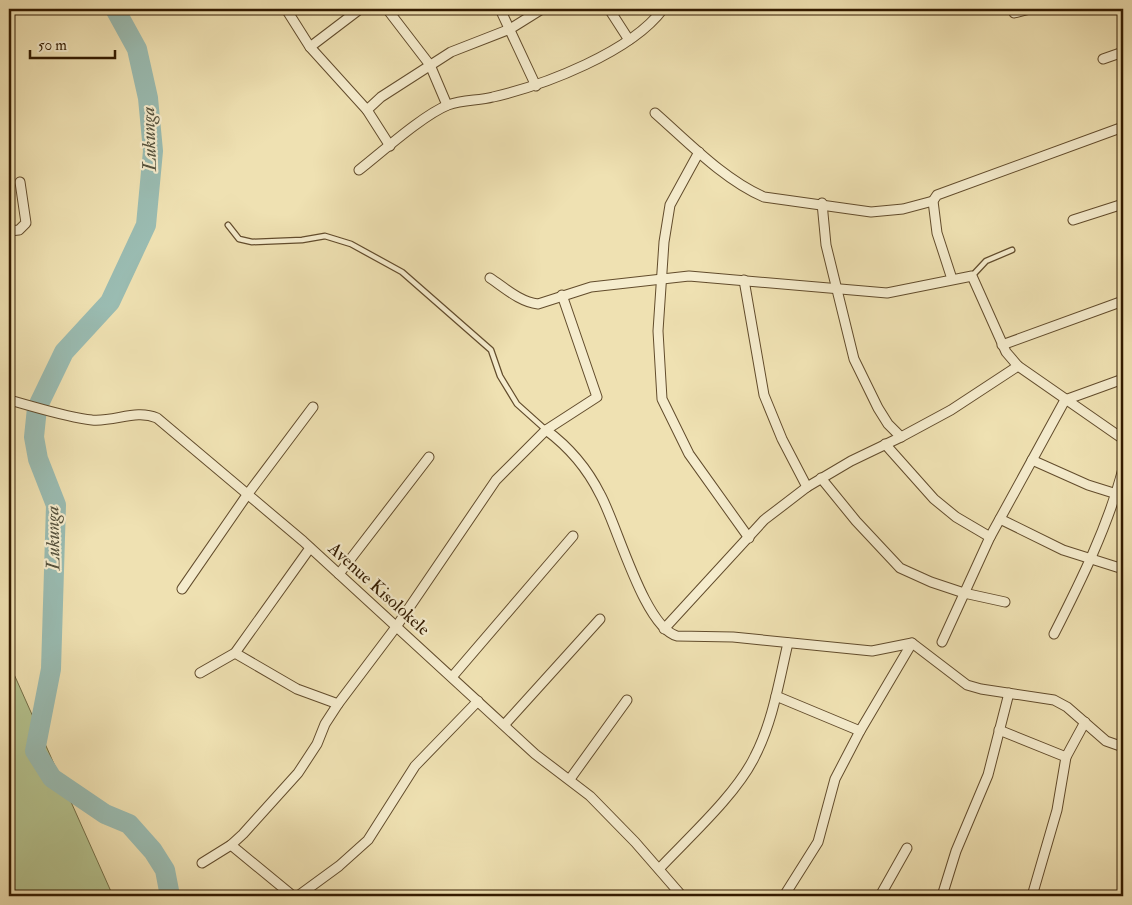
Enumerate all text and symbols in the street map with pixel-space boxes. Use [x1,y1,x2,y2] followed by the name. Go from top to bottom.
[30,28,115,60] scale bar
[38,36,67,55] text: 50 m
[136,106,162,173] water label: Lukunga
[40,505,66,571] water label: Lukunga
[323,537,435,641] street label: Avenue Kisolokele

